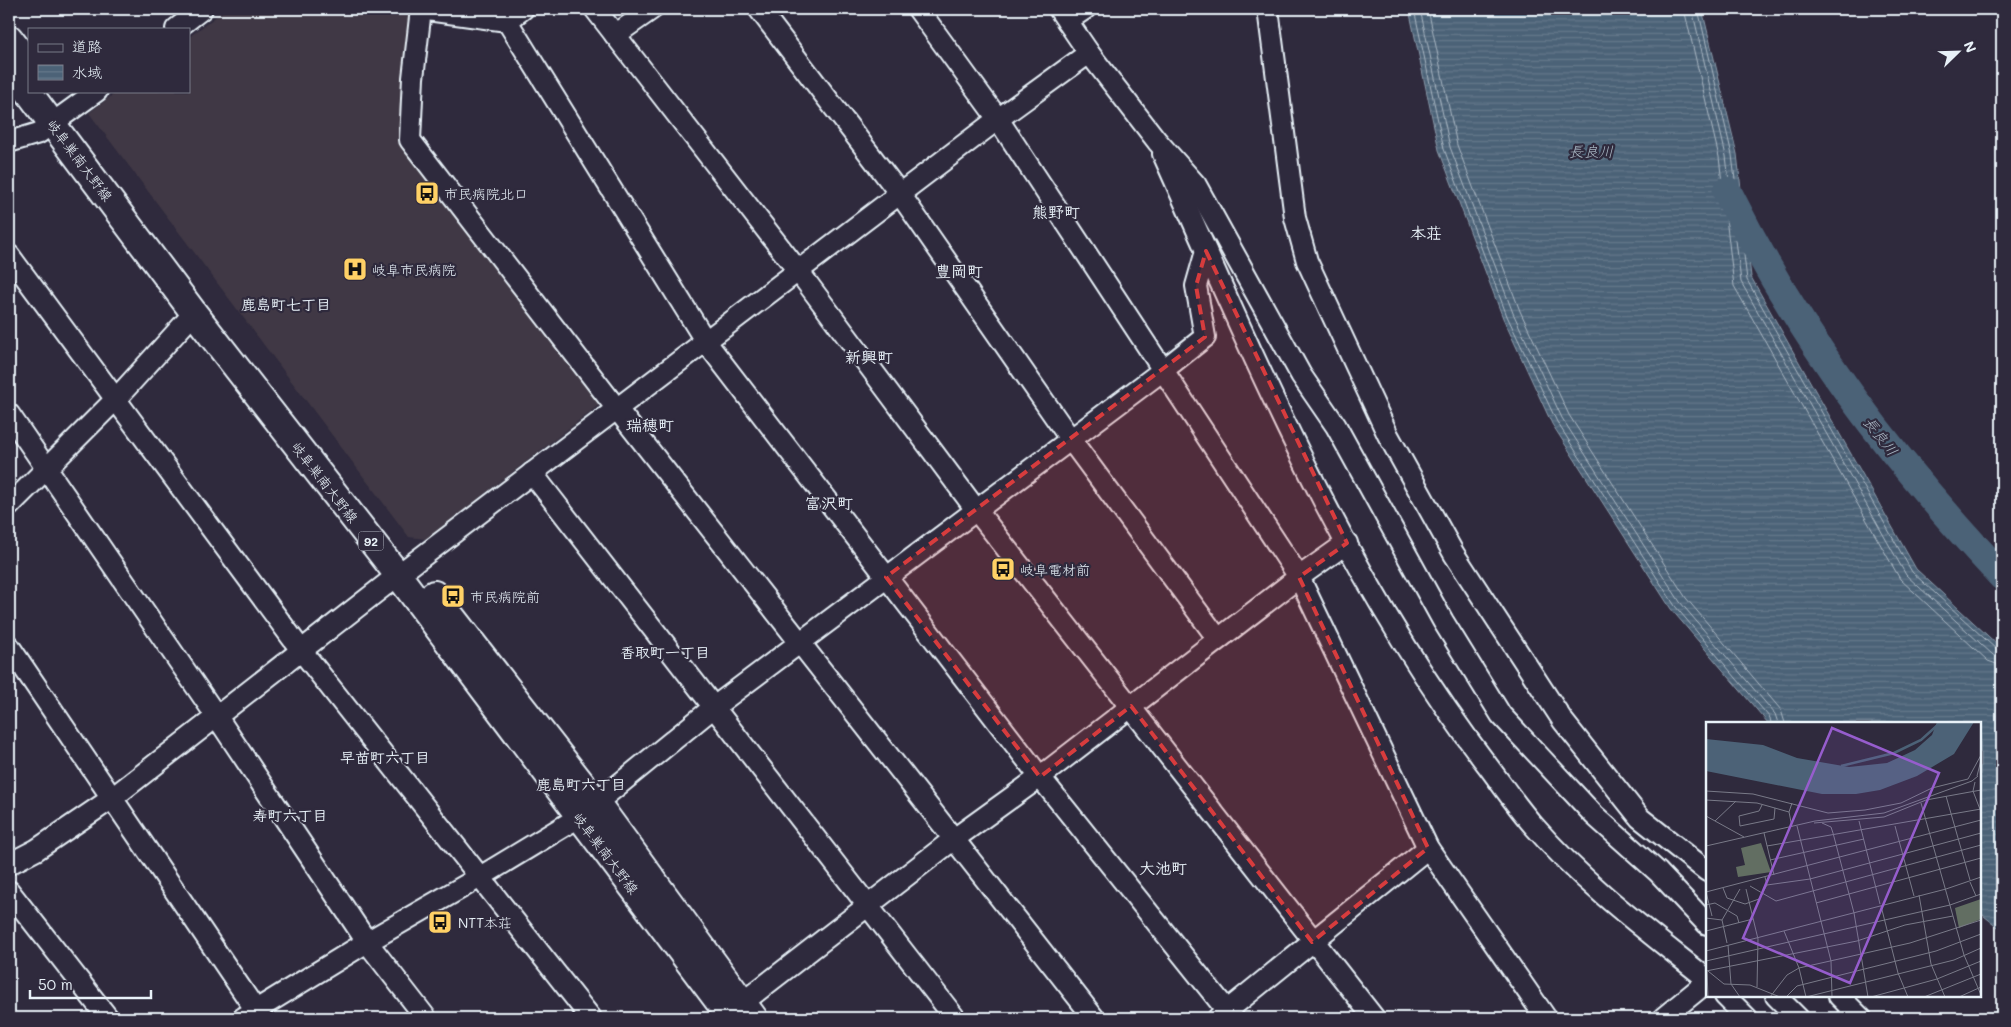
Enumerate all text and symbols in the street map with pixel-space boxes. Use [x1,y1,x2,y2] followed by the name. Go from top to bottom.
[28,28,190,92] legend
[1934,28,1984,78] north arrow
[72,36,102,56] text: 道路
[1960,38,1981,55] text: N
[72,62,102,82] text: 水域
[43,115,117,205] street label: 岐阜巣南大野線
[1568,141,1614,161] water label: 長良川
[414,180,440,206] bus stop icon: 市民病院北口
[444,184,528,203] place label: 市民病院北口
[1032,201,1080,222] district label: 熊野町
[1410,222,1442,243] district label: 本荘
[342,256,368,282] hospital icon: 岐阜市民病院
[372,260,456,279] place label: 岐阜市民病院
[935,260,983,281] district label: 豊岡町
[241,294,331,314] district label: 鹿島町七丁目
[845,346,893,367] district label: 新興町
[1859,412,1903,460] water label: 長良川
[626,414,674,435] district label: 瑞穂町
[287,438,363,526] street label: 岐阜巣南大野線
[805,492,853,513] district label: 富沢町
[358,532,384,550] road number: 92
[990,556,1016,582] bus stop icon: 岐阜電材前
[1020,560,1090,579] place label: 岐阜電材前
[440,583,466,609] bus stop icon: 市民病院前
[470,587,540,606] place label: 市民病院前
[620,642,710,662] district label: 香取町一丁目
[1706,722,1981,997] inset map
[340,747,430,767] district label: 早苗町六丁目
[536,774,626,794] district label: 鹿島町六丁目
[252,805,328,825] district label: 寿町六丁目
[569,808,643,898] street label: 岐阜巣南大野線
[1139,857,1187,878] district label: 大池町
[427,909,453,935] bus stop icon: NTT本荘
[458,913,512,932] place label: NTT本荘
[30,967,151,999] scale bar
[38,974,73,994] text: 50 m

